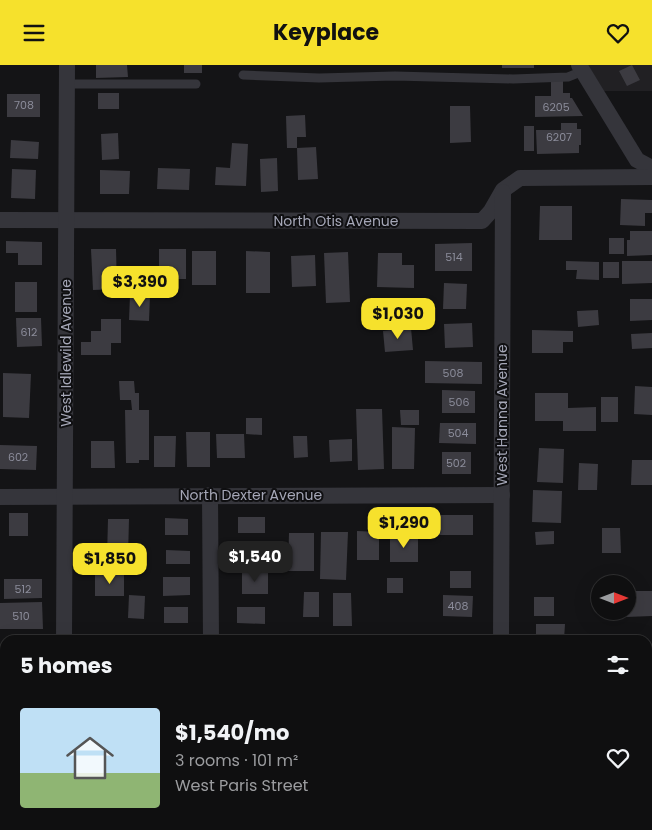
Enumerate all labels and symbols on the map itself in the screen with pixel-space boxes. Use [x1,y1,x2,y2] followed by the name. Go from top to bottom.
[14,97,34,113] house number: 708
[542,99,570,115] house number: 6205
[546,129,572,145] house number: 6207
[274,211,399,231] street label: North Otis Avenue
[445,249,463,265] house number: 514
[99,265,181,308] pin: $3,390
[56,279,76,427] street label: West Idlewild Avenue
[357,297,439,340] pin: $1,030
[21,324,37,340] house number: 612
[492,344,512,486] street label: West Hanna Avenue
[443,365,463,381] house number: 508
[449,394,469,410] house number: 506
[448,425,468,441] house number: 504
[8,449,28,465] house number: 602
[446,455,466,471] house number: 502
[180,485,323,505] street label: North Dexter Avenue
[363,507,445,549] pin: $1,290
[214,541,296,583] pin: $1,540
[69,543,151,585] pin: $1,850
[591,575,636,620] north arrow
[15,581,31,597] house number: 512
[448,598,468,614] house number: 408
[12,608,30,624] house number: 510

